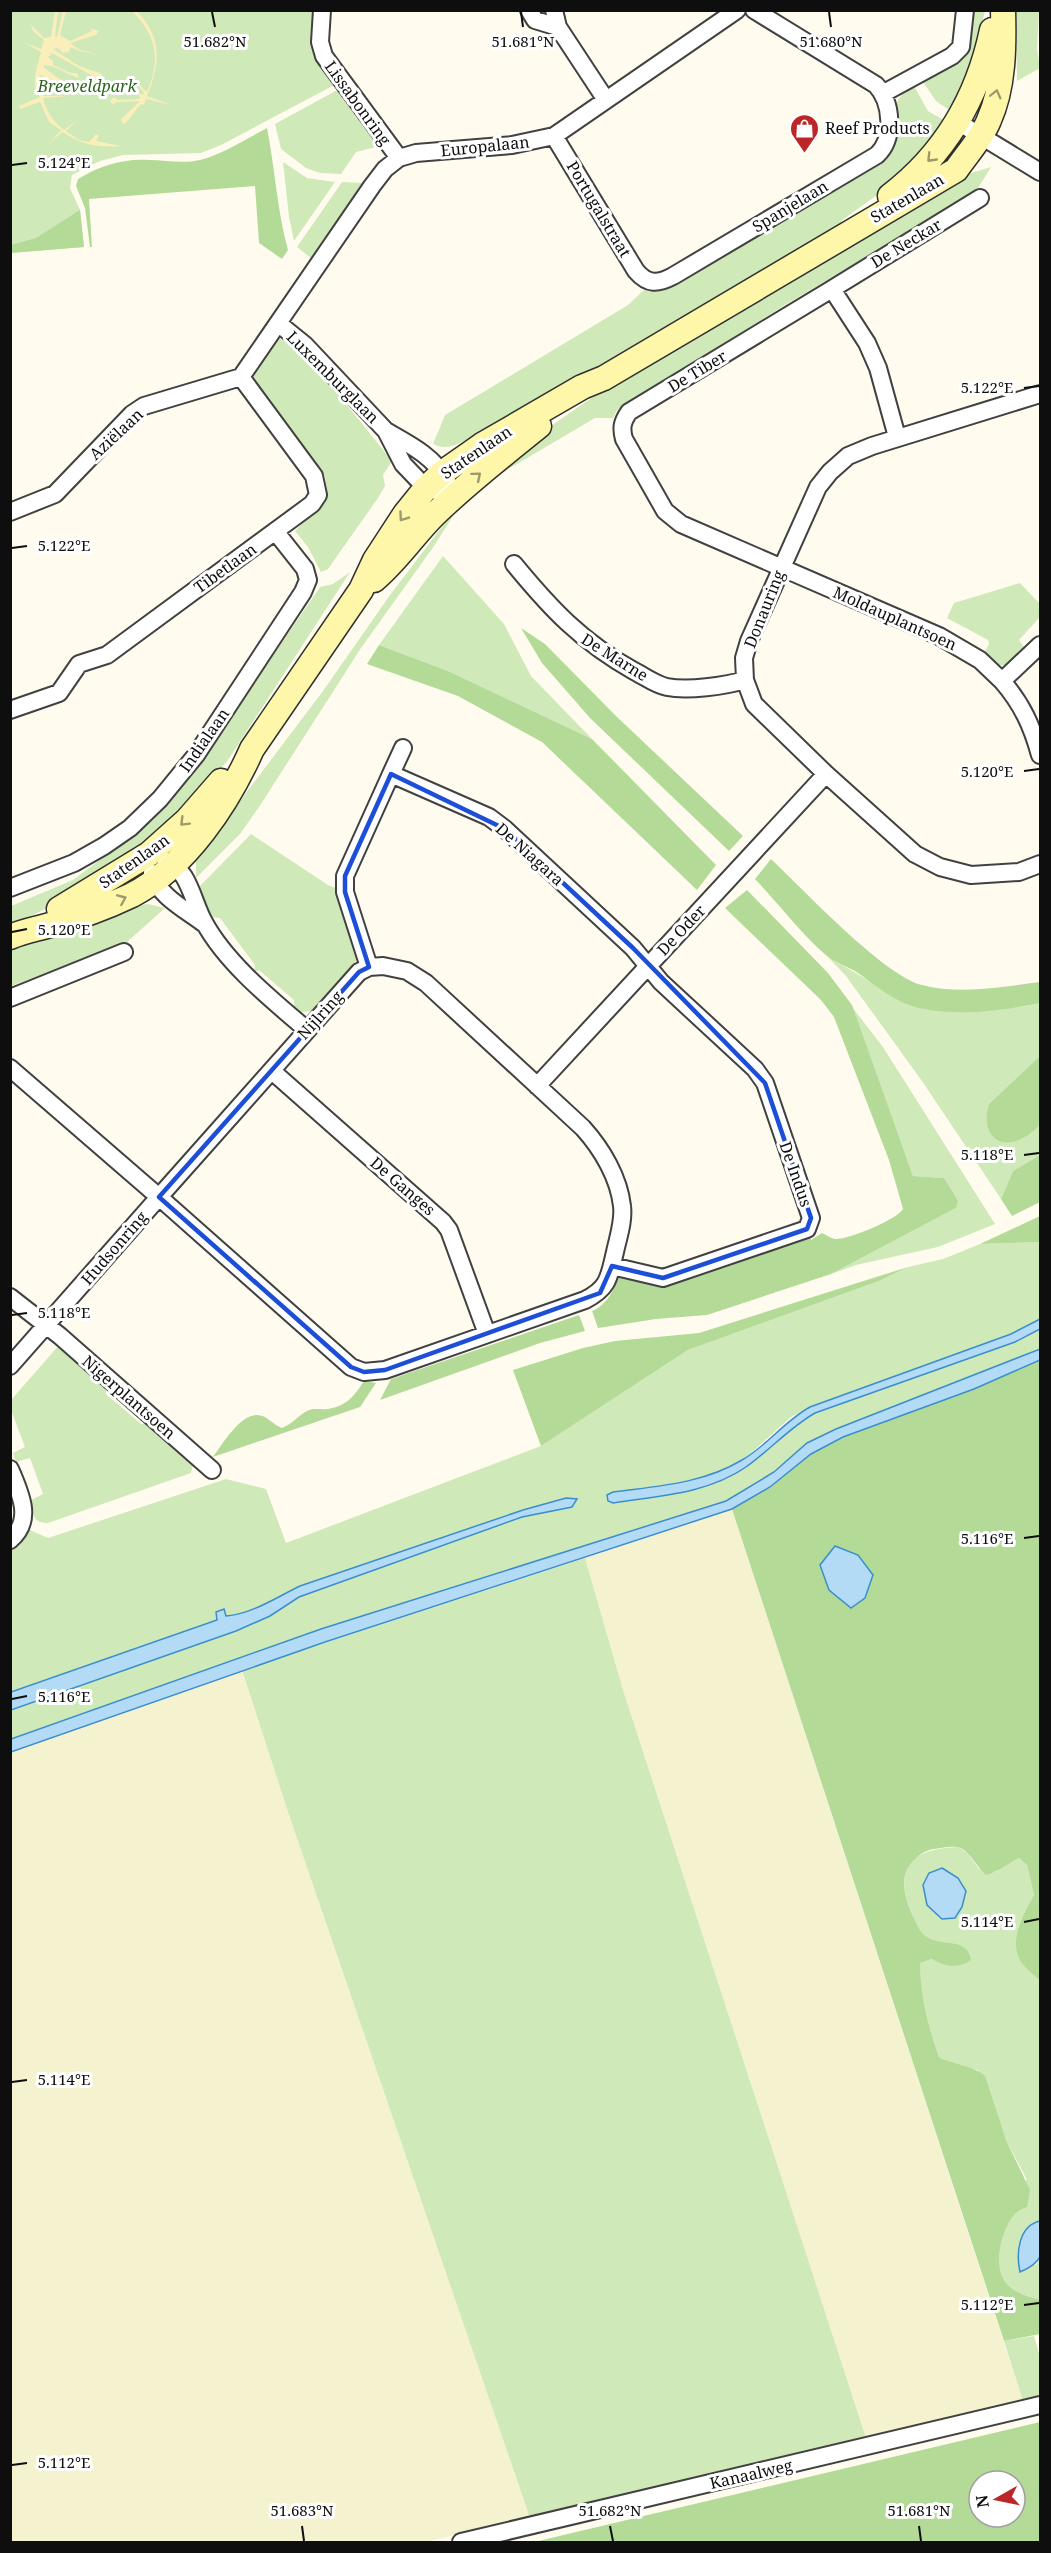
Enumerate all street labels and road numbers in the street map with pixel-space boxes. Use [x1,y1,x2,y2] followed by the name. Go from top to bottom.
[320,56,396,150] street label: Lissabonring
[440,130,530,162] street label: Europalaan
[562,157,637,261] street label: Portugalstraat
[866,168,948,228] street label: Statenlaan
[748,175,832,237] street label: Spanjelaan
[867,213,946,273] street label: De Neckar
[282,326,384,428] street label: Luxemburglaan
[663,345,731,397] street label: De Tiber
[84,403,148,465] street label: Aziëlaan
[436,420,516,484] street label: Statenlaan
[189,538,261,598] street label: Tibetlaan
[738,567,790,651] street label: Donauring
[830,581,960,655] street label: Moldauplantsoen
[577,628,653,686] street label: De Marne
[174,704,234,776] street label: Indialaan
[491,818,569,890] street label: De Niagara
[94,829,174,893] street label: Statenlaan
[652,899,711,960] street label: De Oder
[292,986,348,1044] street label: Nijlring
[775,1138,817,1210] street label: De Indus
[366,1152,440,1220] street label: De Ganges
[76,1206,152,1290] street label: Hudsonring
[78,1350,180,1444] street label: Nigerplantsoen
[707,2454,795,2494] street label: Kanaalweg

